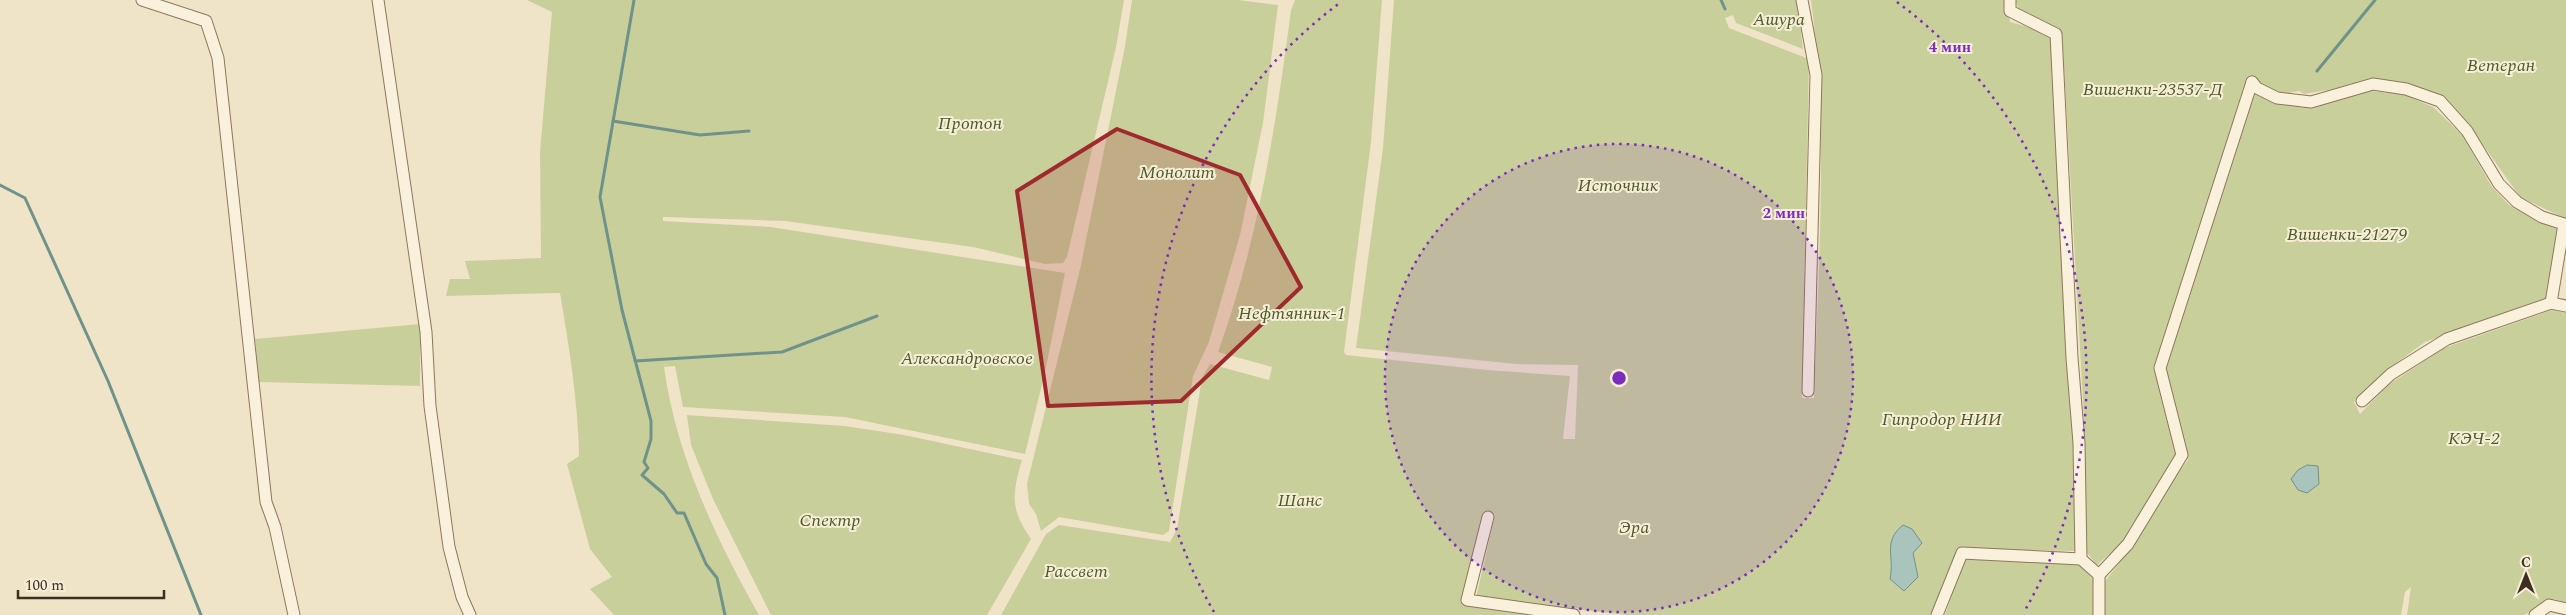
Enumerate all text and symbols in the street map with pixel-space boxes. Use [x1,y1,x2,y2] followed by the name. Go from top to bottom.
[1752,6,1805,33] park label: Ашура
[1929,36,1971,59] text: 4 мин
[2467,52,2536,79] park label: Ветеран
[2083,76,2224,103] park label: Вишенки-23537-Д
[938,110,1003,137] park label: Протон
[1139,159,1215,186] park label: Монолит
[1578,172,1659,199] park label: Источник
[1763,202,1805,225] text: 2 мин
[2287,221,2407,248] park label: Вишенки-21279
[1238,300,1346,327] park label: Нефтянник-1
[900,345,1033,372] park label: Александровское
[1610,369,1628,387] centre of rings
[1882,406,2002,433] park label: Гипродор НИИ
[2448,425,2500,452] park label: КЭЧ-2
[1278,487,1323,514] park label: Шанс
[799,507,861,534] park label: Спектр
[1619,514,1649,541] park label: Эра
[2501,550,2551,600] north arrow
[2521,552,2531,573] text: С
[1044,558,1108,585] park label: Рассвет
[18,568,164,600] scale bar
[25,574,64,597] text: 100 m

